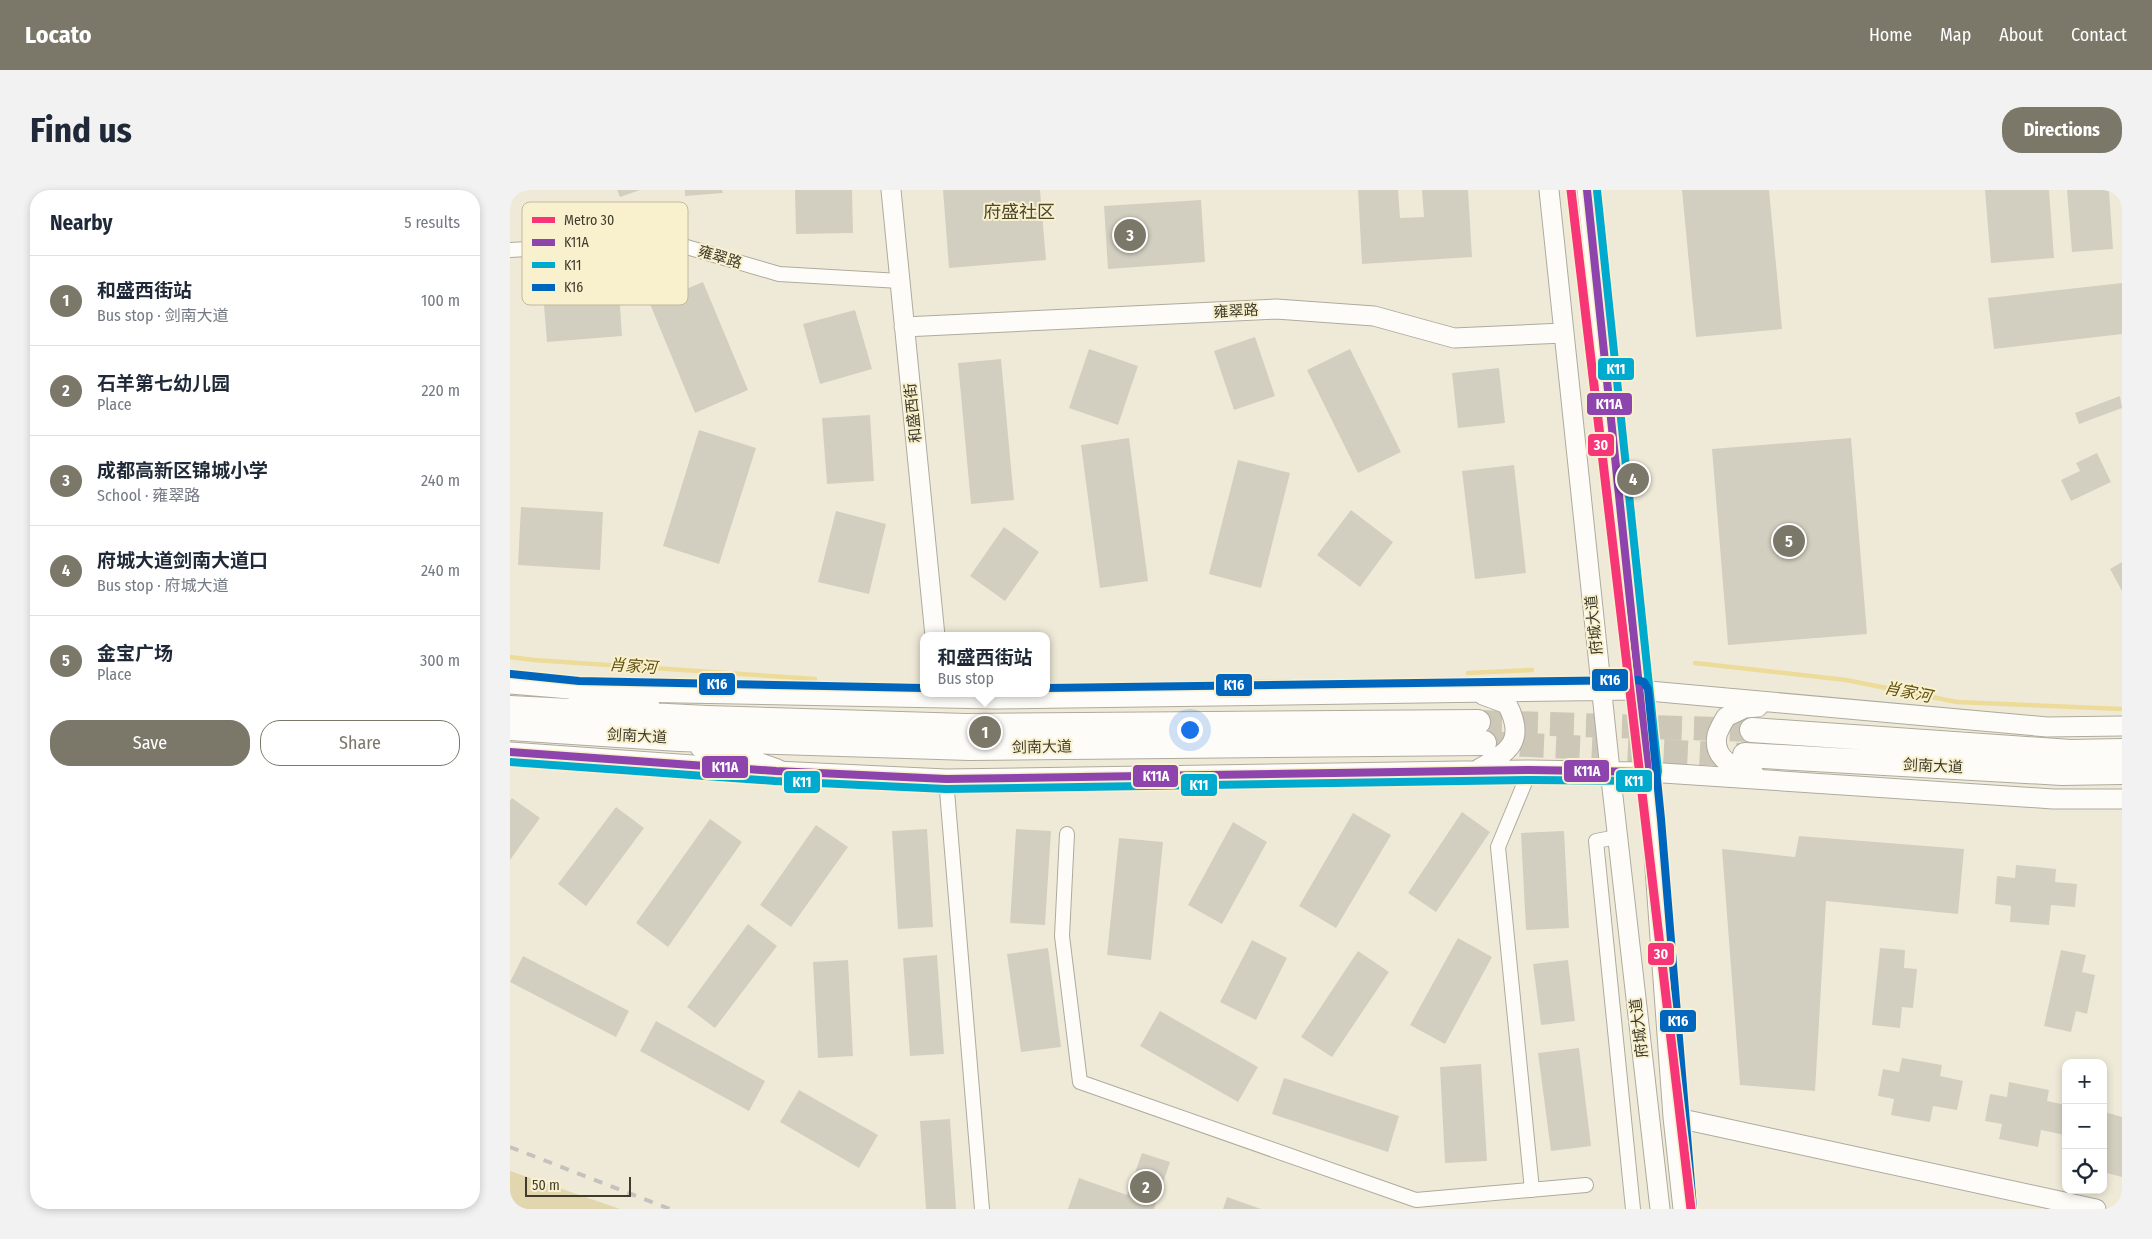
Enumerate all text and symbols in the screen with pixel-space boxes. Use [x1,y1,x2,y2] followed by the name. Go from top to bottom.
[25,21,91,49] text: Locato
[1869,24,1912,46] text: Home
[1940,24,1971,46] text: Map
[1999,24,2043,46] text: About
[2071,24,2127,46] text: Contact
[2002,107,2122,153] button: Directions
[30,109,132,151] text: Find us
[983,201,1055,223] district label: 府盛社区
[522,202,688,305] legend
[50,210,112,236] text: Nearby
[564,212,614,229] text: Metro 30
[404,213,460,232] text: 5 results
[1114,216,1146,254] pin: 3
[564,234,590,251] text: K11A
[696,242,744,272] street label: 雍翠路
[564,257,582,274] text: K11
[97,279,192,302] text: 和盛西街站
[564,279,583,296] text: K16
[63,291,69,310] text: 1
[421,291,460,310] text: 100 m
[1213,301,1259,321] street label: 雍翠路
[97,306,228,325] text: Bus stop · 剑南大道
[1597,357,1635,381] line badge: K11
[1606,361,1626,378] text: K11
[97,372,230,395] text: 石羊第七幼儿园
[62,381,70,400] text: 2
[421,381,460,400] text: 220 m
[901,382,925,444] street label: 和盛西街
[1586,392,1633,416] line badge: K11A
[97,395,132,414] text: Place
[1596,396,1623,413] text: K11A
[1587,433,1615,457] line badge: 30
[1593,437,1608,454] text: 30
[97,459,268,482] text: 成都高新区锦城小学
[1617,460,1649,498] pin: 4
[62,471,70,490] text: 3
[421,471,460,490] text: 240 m
[97,486,200,505] text: School · 雍翠路
[1773,522,1805,560] pin: 5
[97,549,268,572] text: 府城大道剑南大道口
[62,561,70,580] text: 4
[421,561,460,580] text: 240 m
[97,576,228,595] text: Bus stop · 府城大道
[1582,594,1606,656] street label: 府城大道
[920,632,1050,697] popup
[97,642,173,665] text: 金宝广场
[937,646,1033,669] text: 和盛西街站
[62,651,70,670] text: 5
[420,651,460,670] text: 300 m
[608,655,661,677] water label: 肖家河
[97,665,132,684] text: Place
[1591,668,1629,692] line badge: K16
[937,669,994,688] text: Bus stop
[698,672,736,696] line badge: K16
[1600,672,1620,689] text: K16
[1215,673,1253,697] line badge: K16
[707,676,727,693] text: K16
[1224,677,1244,694] text: K16
[1883,678,1936,706] water label: 肖家河
[969,713,1001,751] pin: 1
[1177,717,1203,743] your location
[50,720,250,766] button: Save
[260,720,460,766] button: Share
[607,725,667,747] street label: 剑南大道
[1012,737,1072,757] street label: 剑南大道
[701,755,749,779] line badge: K11A
[1903,755,1963,777] street label: 剑南大道
[712,759,739,776] text: K11A
[1563,759,1610,783] line badge: K11A
[1574,763,1601,780] text: K11A
[1132,764,1179,788] line badge: K11A
[1143,768,1170,785] text: K11A
[1615,769,1653,793] line badge: K11
[783,770,821,794] line badge: K11
[1180,773,1218,797] line badge: K11
[1624,773,1644,790] text: K11
[792,774,812,791] text: K11
[1189,777,1209,794] text: K11
[1647,942,1675,966] line badge: 30
[1653,946,1668,963] text: 30
[1626,997,1652,1059] street label: 府城大道
[1659,1009,1697,1033] line badge: K16
[1668,1013,1688,1030] text: K16
[2062,1059,2107,1194] map controls
[2062,1059,2107,1104] button: +
[2062,1104,2107,1149] button: −
[2062,1149,2107,1194] button: locate
[1130,1168,1162,1206] pin: 2
[525,1174,631,1197] scale bar
[532,1177,560,1194] text: 50 m

